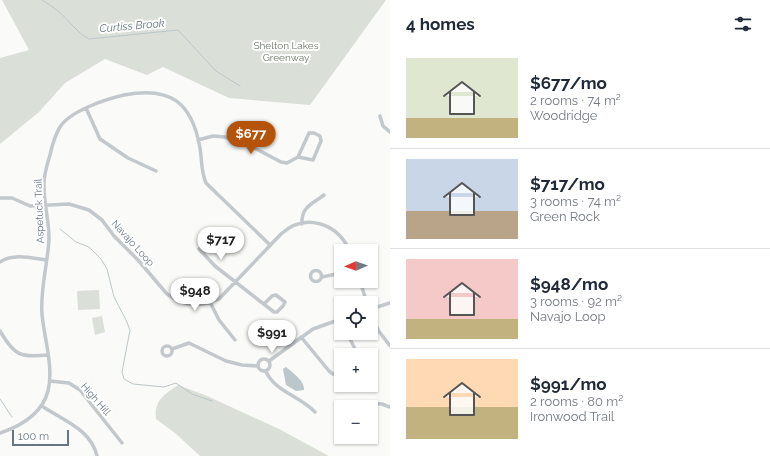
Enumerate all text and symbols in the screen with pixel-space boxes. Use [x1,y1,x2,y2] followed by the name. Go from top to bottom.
[732,13,754,35] icon: filters
[406,14,475,34] text: 4 homes
[99,17,165,35] water label: Curtiss Brook
[253,40,319,63] park label: Shelton Lakes Greenway
[530,73,607,93] text: $677/mo
[438,74,486,122] icon: home
[530,93,621,108] text: 2 rooms · 74 m²
[530,108,597,123] text: Woodridge
[227,121,275,155] pin: $677
[236,126,266,141] text: $677
[530,174,605,194] text: $717/mo
[438,175,486,223] icon: home
[32,178,46,244] street label: Aspetuck Trail
[530,194,621,209] text: 3 rooms · 74 m²
[530,209,600,224] text: Green Rock
[109,218,157,268] street label: Navajo Loop
[197,227,245,261] pin: $717
[206,232,236,247] text: $717
[334,244,378,288] north arrow
[334,244,378,444] map controls
[530,274,608,294] text: $948/mo
[438,275,486,323] icon: home
[171,278,219,312] pin: $948
[179,283,211,298] text: $948
[530,294,622,309] text: 3 rooms · 92 m²
[334,296,378,340] button: locate
[530,309,606,324] text: Navajo Loop
[248,320,296,354] pin: $991
[257,325,287,340] text: $991
[334,348,378,392] button: +
[530,374,607,394] text: $991/mo
[438,375,486,423] icon: home
[79,381,113,418] street label: High Hill
[530,394,623,409] text: 2 rooms · 80 m²
[334,400,378,444] button: −
[530,409,614,424] text: Ironwood Trail
[12,428,69,447] scale bar
[18,430,49,443] text: 100 m

